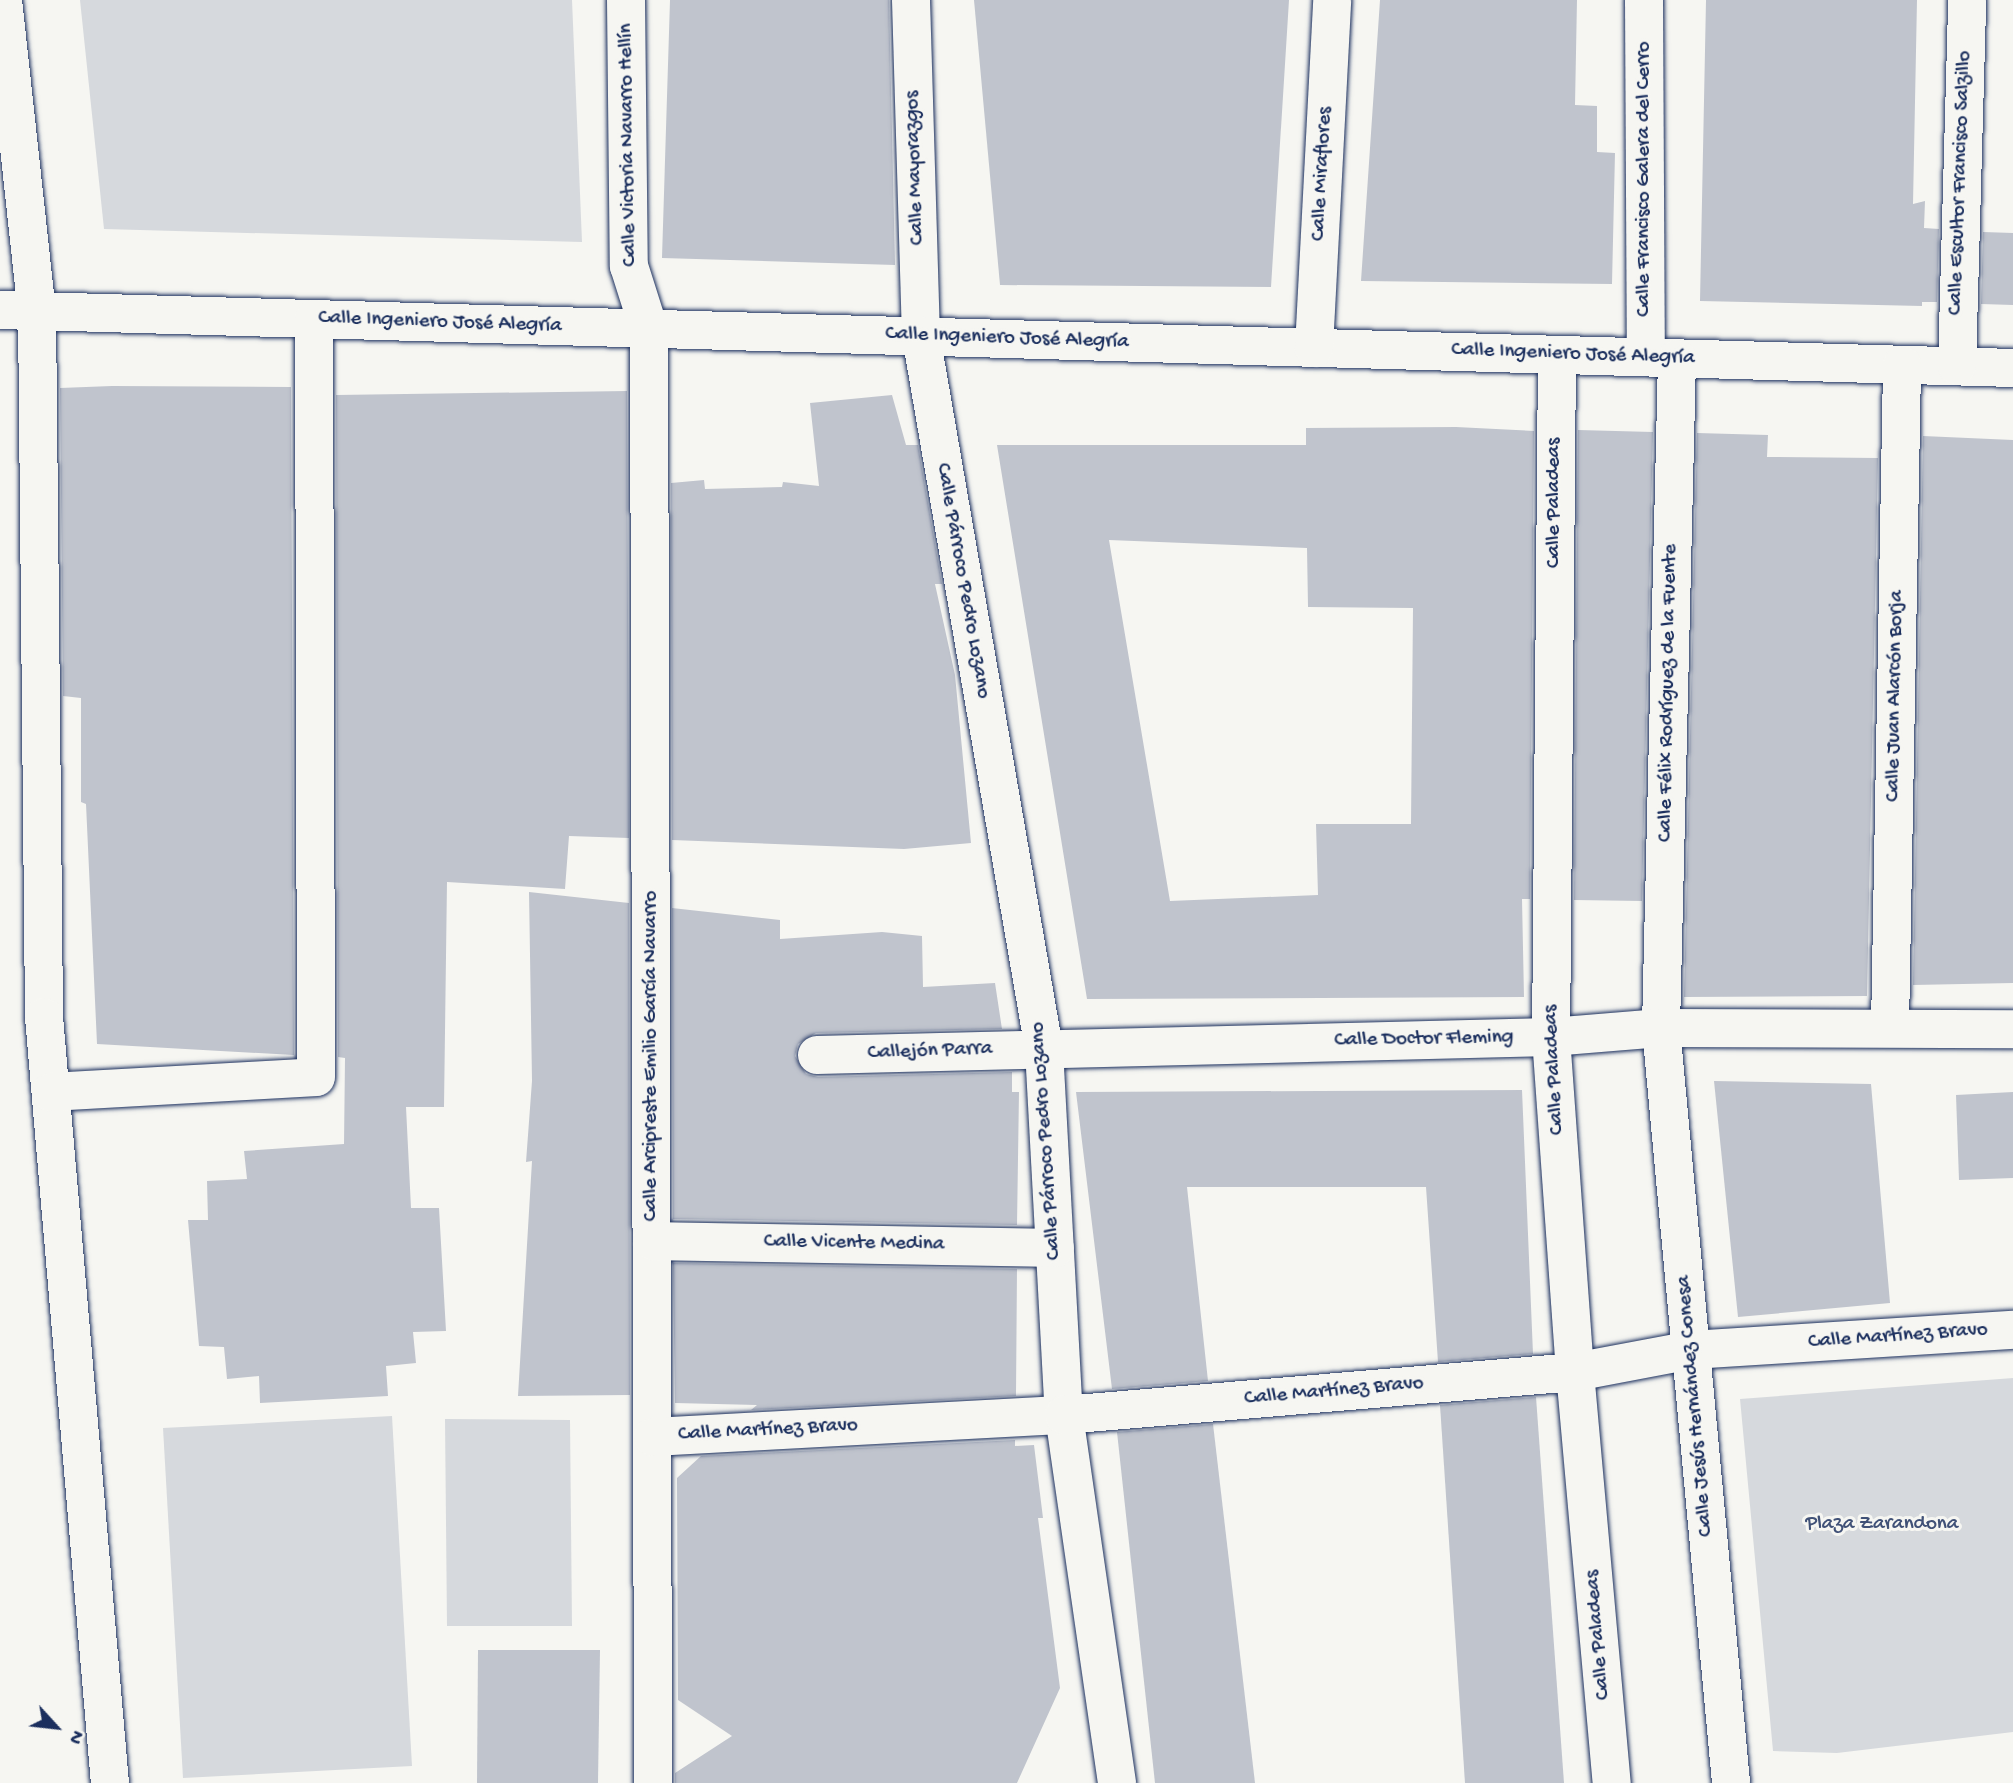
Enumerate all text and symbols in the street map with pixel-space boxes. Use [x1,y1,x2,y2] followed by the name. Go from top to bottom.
[614,23,644,267] street label: Calle Victoria Navarro Hellín
[1632,41,1658,317] street label: Calle Francisco Galera del Cerro
[1944,50,1978,316] street label: Calle Escultor Francisco Salzillo
[901,90,931,246] street label: Calle Mayorazgos
[1307,106,1339,242] street label: Calle Miraflores
[318,306,562,340] street label: Calle Ingeniero José Alegría
[885,322,1129,356] street label: Calle Ingeniero José Alegría
[1451,338,1695,372] street label: Calle Ingeniero José Alegría
[1542,438,1568,568] street label: Calle Paladeas
[929,461,995,701] street label: Calle Párroco Pedro Lozano
[1654,544,1684,842] street label: Calle Félix Rodríguez de la Fuente
[1882,590,1910,802] street label: Calle Juan Alarcón Borja
[639,891,665,1221] street label: Calle Arcipreste Emilio García Navarro
[1539,1004,1571,1136] street label: Calle Paladeas
[1026,1021,1068,1261] street label: Calle Párroco Pedro Lozano
[1334,1026,1514,1054] street label: Calle Doctor Fleming
[867,1037,993,1067] street label: Callejón Parra
[764,1230,944,1258] street label: Calle Vicente Medina
[1672,1274,1720,1538] street label: Calle Jesús Hernández Conesa
[1807,1318,1989,1356] street label: Calle Martínez Bravo
[1243,1372,1425,1412] street label: Calle Martínez Bravo
[678,1414,858,1448] street label: Calle Martínez Bravo
[1806,1512,1958,1538] park label: Plaza Zarandona
[1581,1569,1617,1701] street label: Calle Paladeas
[21,1692,91,1762] north arrow
[62,1726,88,1748] text: N

